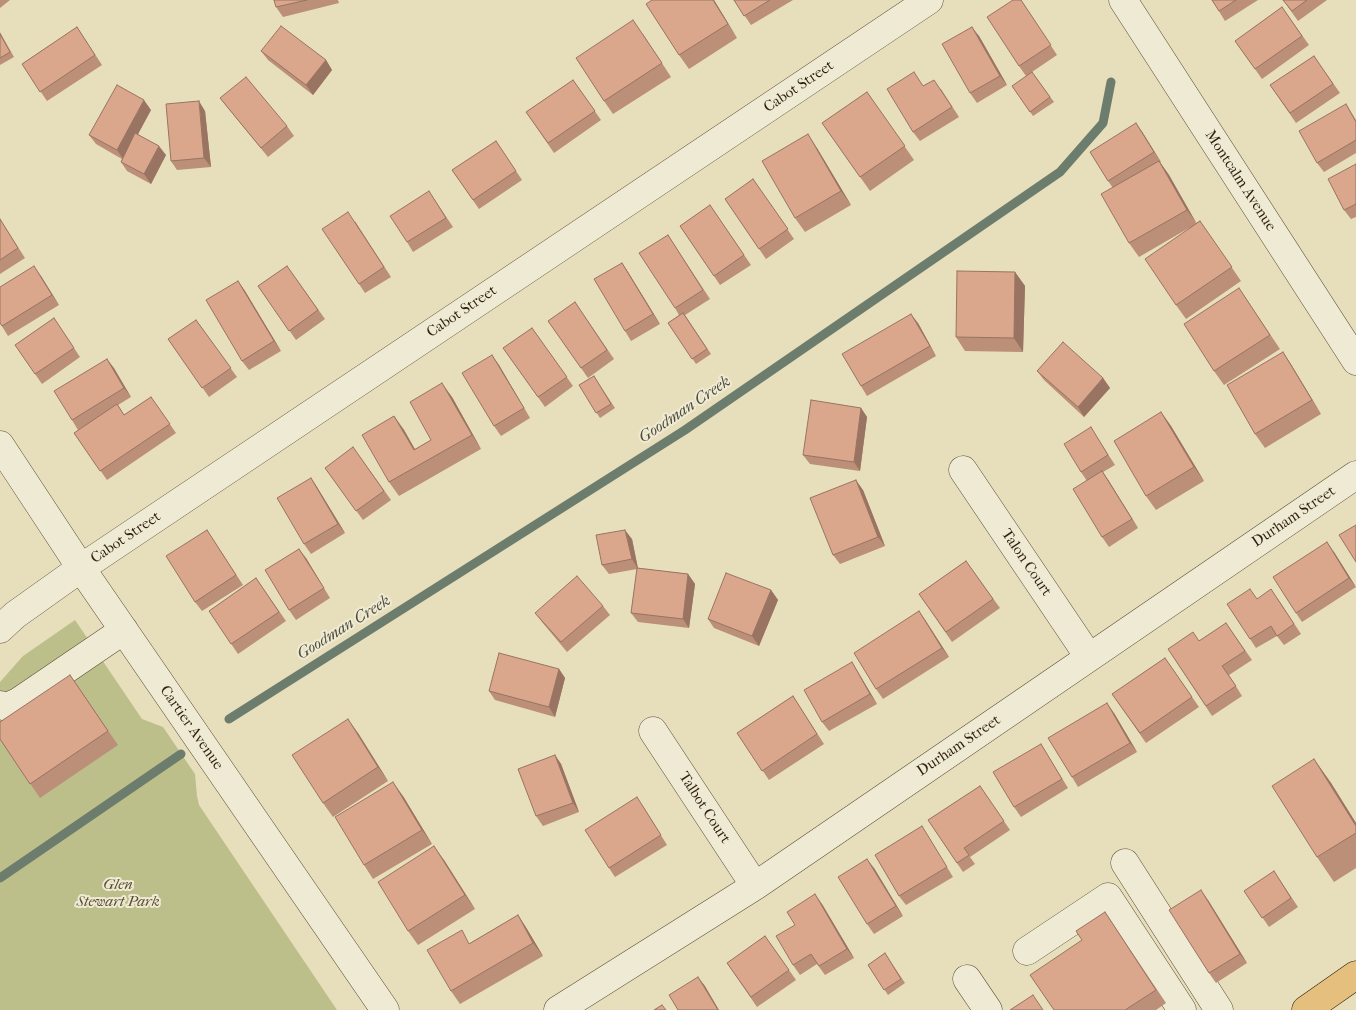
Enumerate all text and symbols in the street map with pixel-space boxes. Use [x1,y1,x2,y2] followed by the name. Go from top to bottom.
[761,57,837,117] street label: Cabot Street
[1201,127,1279,235] street label: Montcalm Avenue
[424,282,500,342] street label: Cabot Street
[635,372,735,448] water label: Goodman Creek
[1249,482,1339,552] street label: Durham Street
[88,508,164,568] street label: Cabot Street
[997,526,1055,600] street label: Talon Court
[294,592,394,664] water label: Goodman Creek
[155,682,227,774] street label: Cartier Avenue
[914,711,1004,781] street label: Durham Street
[674,769,734,847] street label: Talbot Court
[76,876,160,911] park label: Glen Stewart Park

